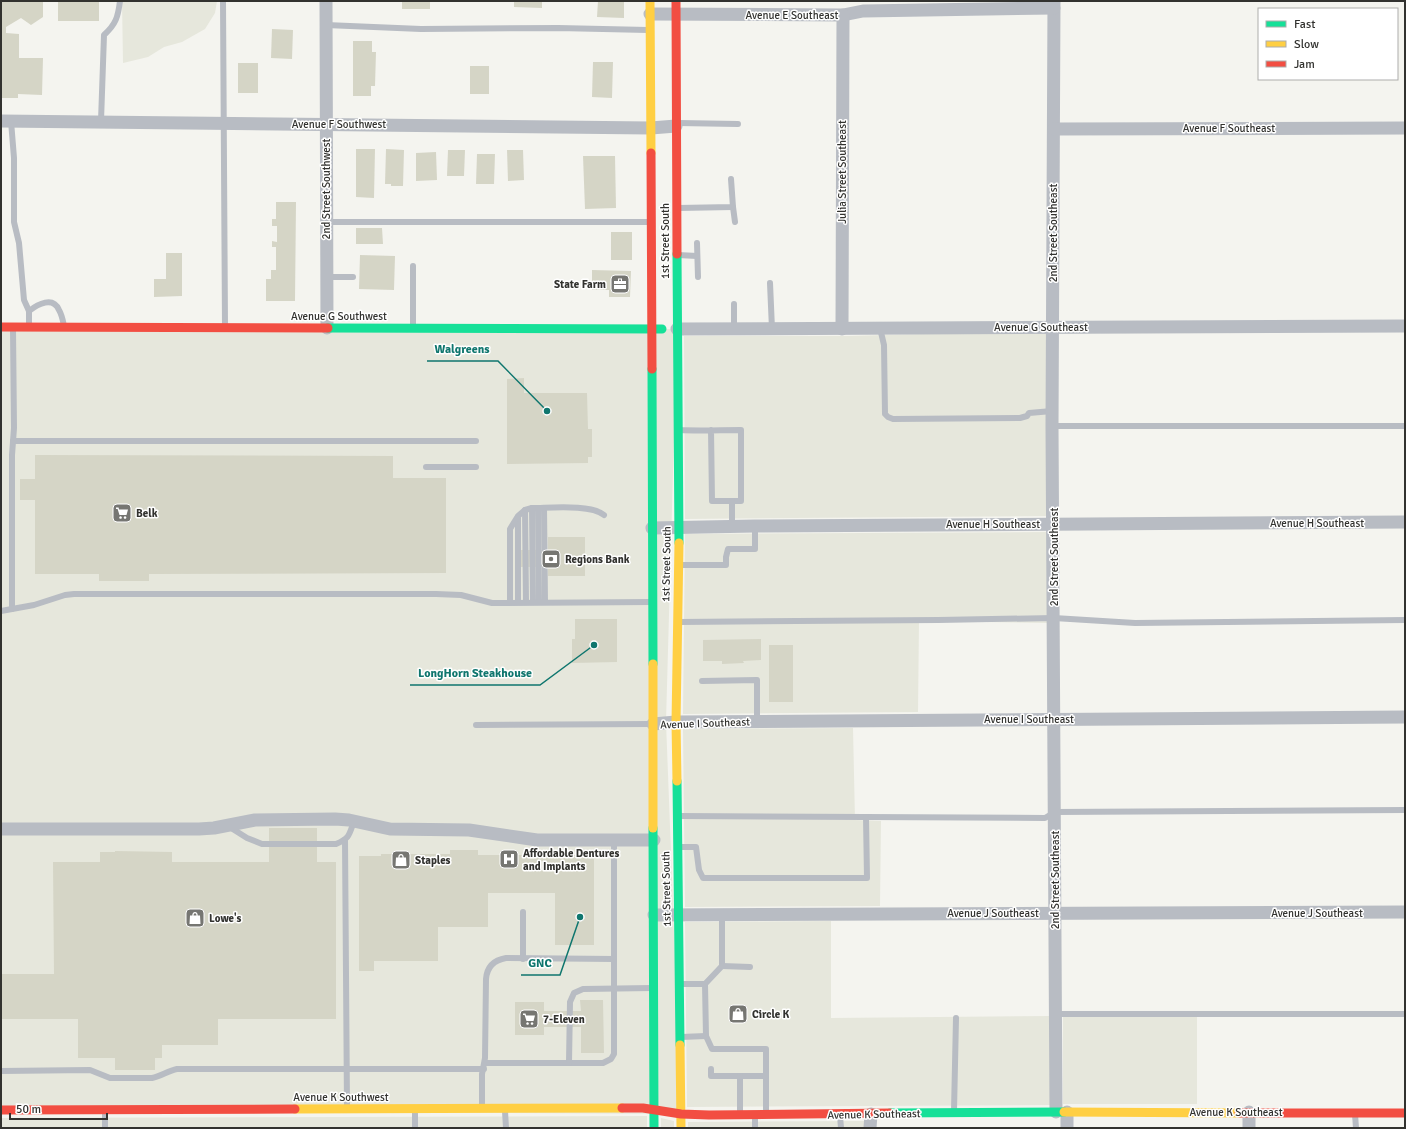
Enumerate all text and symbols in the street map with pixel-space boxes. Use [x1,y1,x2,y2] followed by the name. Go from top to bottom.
[1258,8,1398,80] legend
[746,9,839,22] street label: Avenue E Southeast
[1294,17,1315,32] text: Fast
[1294,37,1319,52] text: Slow
[1294,57,1315,72] text: Jam
[292,118,386,131] street label: Avenue F Southwest
[836,120,849,224] street label: Julia Street Southeast
[1183,122,1275,135] street label: Avenue F Southeast
[320,138,333,239] street label: 2nd Street Southwest
[1047,184,1060,282] street label: 2nd Street Southeast
[659,203,672,279] street label: 1st Street South
[609,273,631,295] office icon: State Farm
[554,278,606,291] place label: State Farm
[291,310,387,323] street label: Avenue G Southwest
[994,321,1088,334] street label: Avenue G Southeast
[427,337,498,361] callout: Walgreens
[434,342,490,357] text: Walgreens
[111,502,133,524] supermarket icon: Belk
[136,507,158,520] place label: Belk
[1048,508,1061,606] street label: 2nd Street Southeast
[1270,517,1364,530] street label: Avenue H Southeast
[946,518,1040,531] street label: Avenue H Southeast
[659,526,674,602] street label: 1st Street South
[540,548,562,570] bank icon: Regions Bank
[565,553,630,566] place label: Regions Bank
[410,661,540,685] callout: LongHorn Steakhouse
[418,666,532,681] text: LongHorn Steakhouse
[984,713,1074,726] street label: Avenue I Southeast
[660,715,750,732] street label: Avenue I Southeast
[1049,831,1062,929] street label: 2nd Street Southeast
[523,847,619,873] place label: Affordable Dentures and Implants
[498,848,520,870] hospital icon: Affordable Dentures and Implants
[390,849,412,871] shop icon: Staples
[659,851,674,927] street label: 1st Street South
[415,854,451,867] place label: Staples
[184,907,206,929] shop icon: Lowe's
[947,907,1039,920] street label: Avenue J Southeast
[1271,907,1363,920] street label: Avenue J Southeast
[209,912,242,925] place label: Lowe's
[521,951,560,975] callout: GNC
[528,956,552,971] text: GNC
[727,1003,749,1025] shop icon: Circle K
[518,1008,540,1030] supermarket icon: 7-Eleven
[752,1008,790,1021] place label: Circle K
[543,1013,585,1026] place label: 7-Eleven
[293,1091,389,1104] street label: Avenue K Southwest
[10,1095,107,1121] scale bar
[16,1102,41,1117] text: 50 m
[1189,1106,1283,1119] street label: Avenue K Southeast
[827,1107,921,1122] street label: Avenue K Southeast

